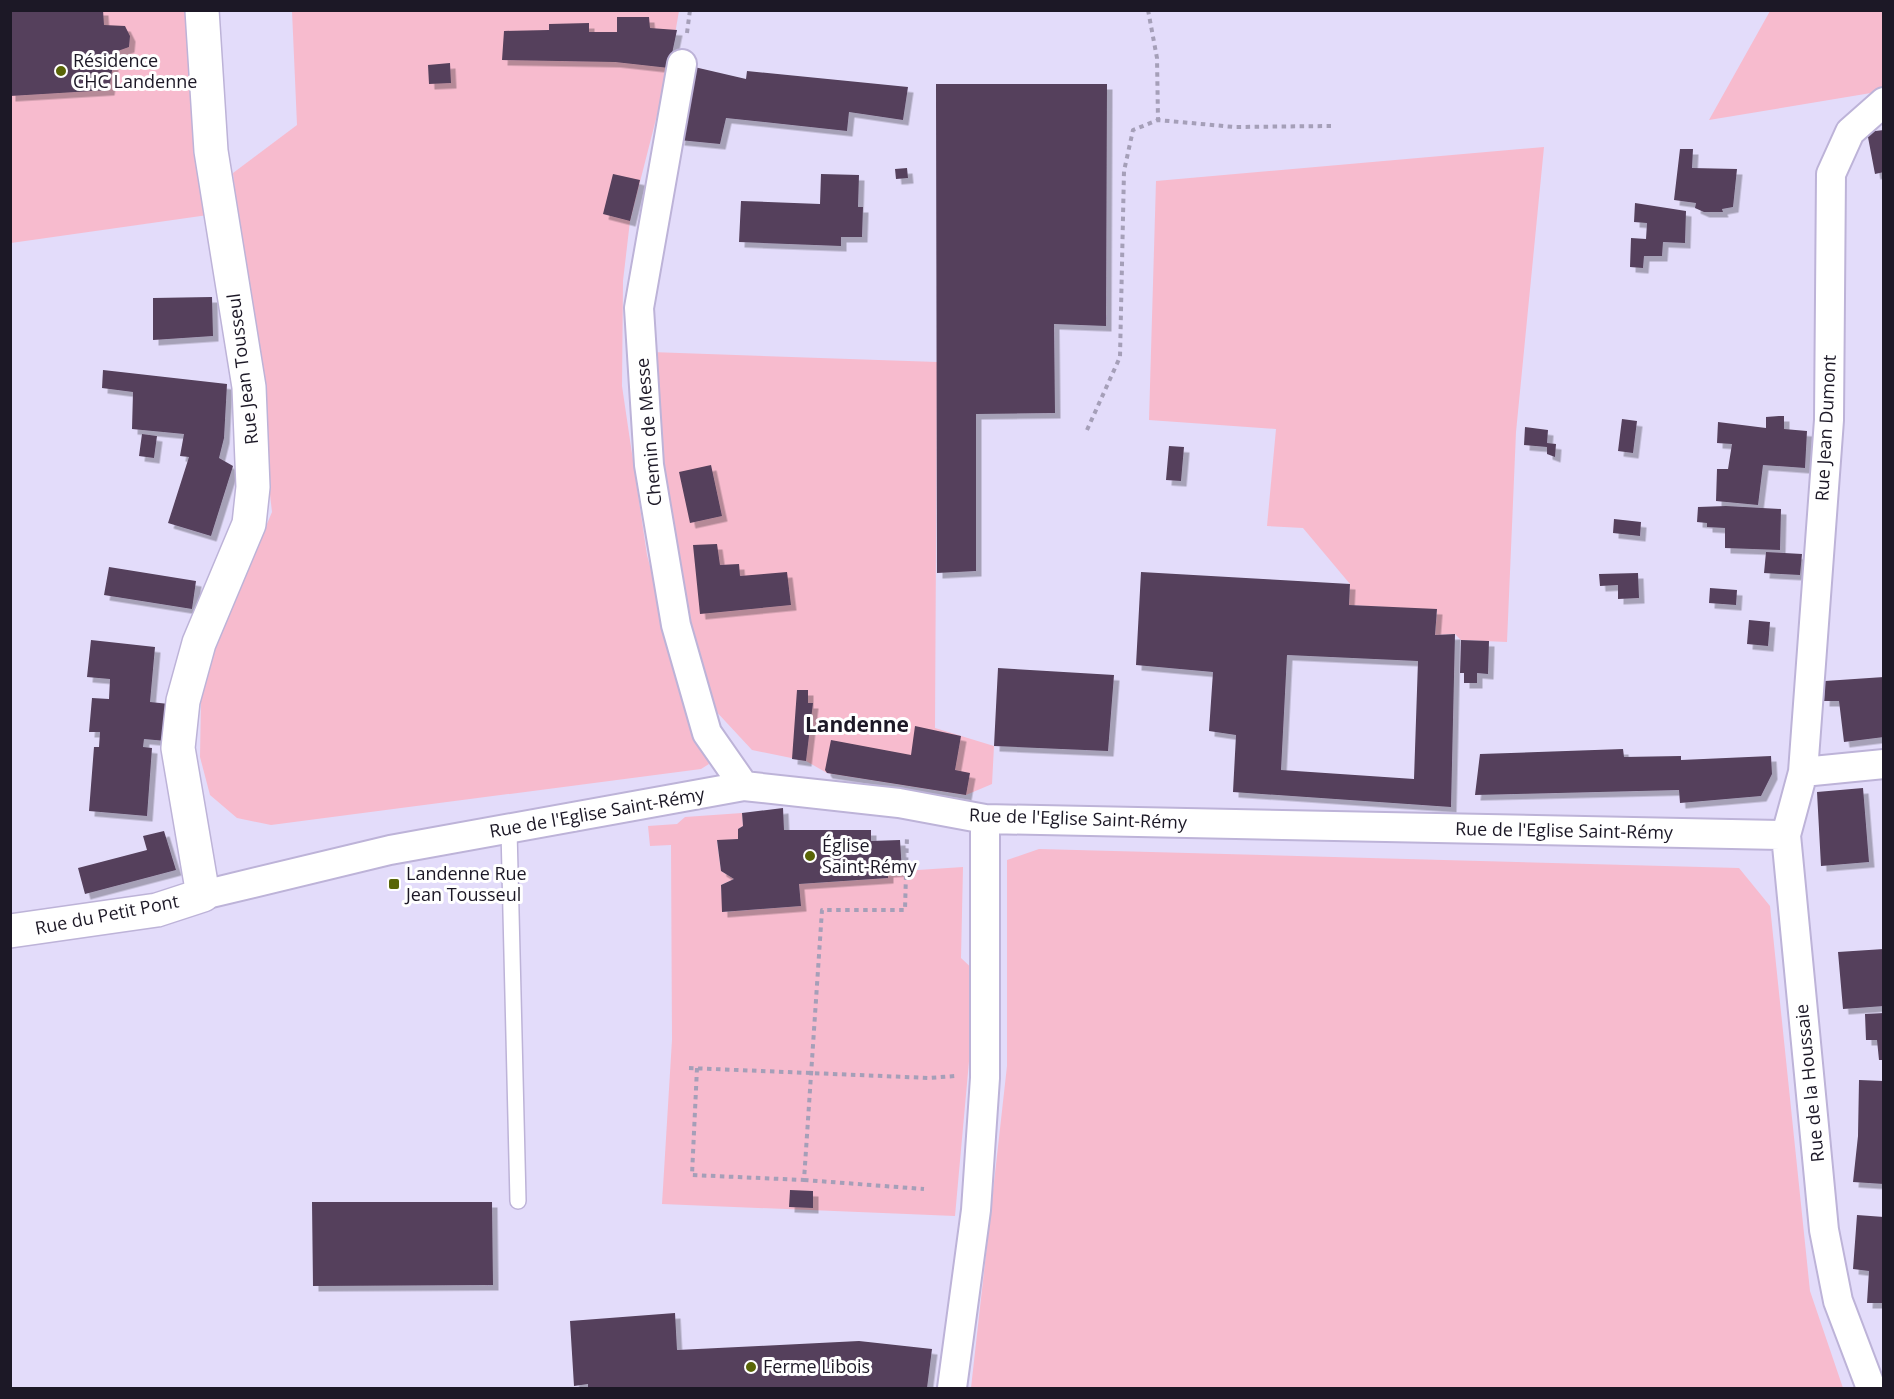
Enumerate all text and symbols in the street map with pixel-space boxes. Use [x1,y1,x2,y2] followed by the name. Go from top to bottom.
[73,48,197,93] place label: Résidence CHC Landenne
[54,64,68,78] marker: Résidence CHC Landenne
[221,292,263,446] street label: Rue Jean Tousseul
[1809,354,1841,502] street label: Rue Jean Dumont
[630,357,666,507] street label: Chemin de Messe
[805,710,909,738] district label: Landenne
[487,781,707,843] street label: Rue de l'Eglise Saint-Rémy
[969,802,1188,834] street label: Rue de l'Eglise Saint-Rémy
[1455,816,1674,844] street label: Rue de l'Eglise Saint-Rémy
[822,833,918,878] place label: Église Saint-Rémy
[803,849,817,863] marker: Église Saint-Rémy
[404,861,527,906] place label: Landenne Rue Jean Tousseul
[387,877,401,891] marker: Landenne Rue Jean Tousseul
[33,888,181,940] street label: Rue du Petit Pont
[1789,1003,1829,1163] street label: Rue de la Houssaie
[763,1354,870,1378] place label: Ferme Libois
[744,1360,758,1374] marker: Ferme Libois

